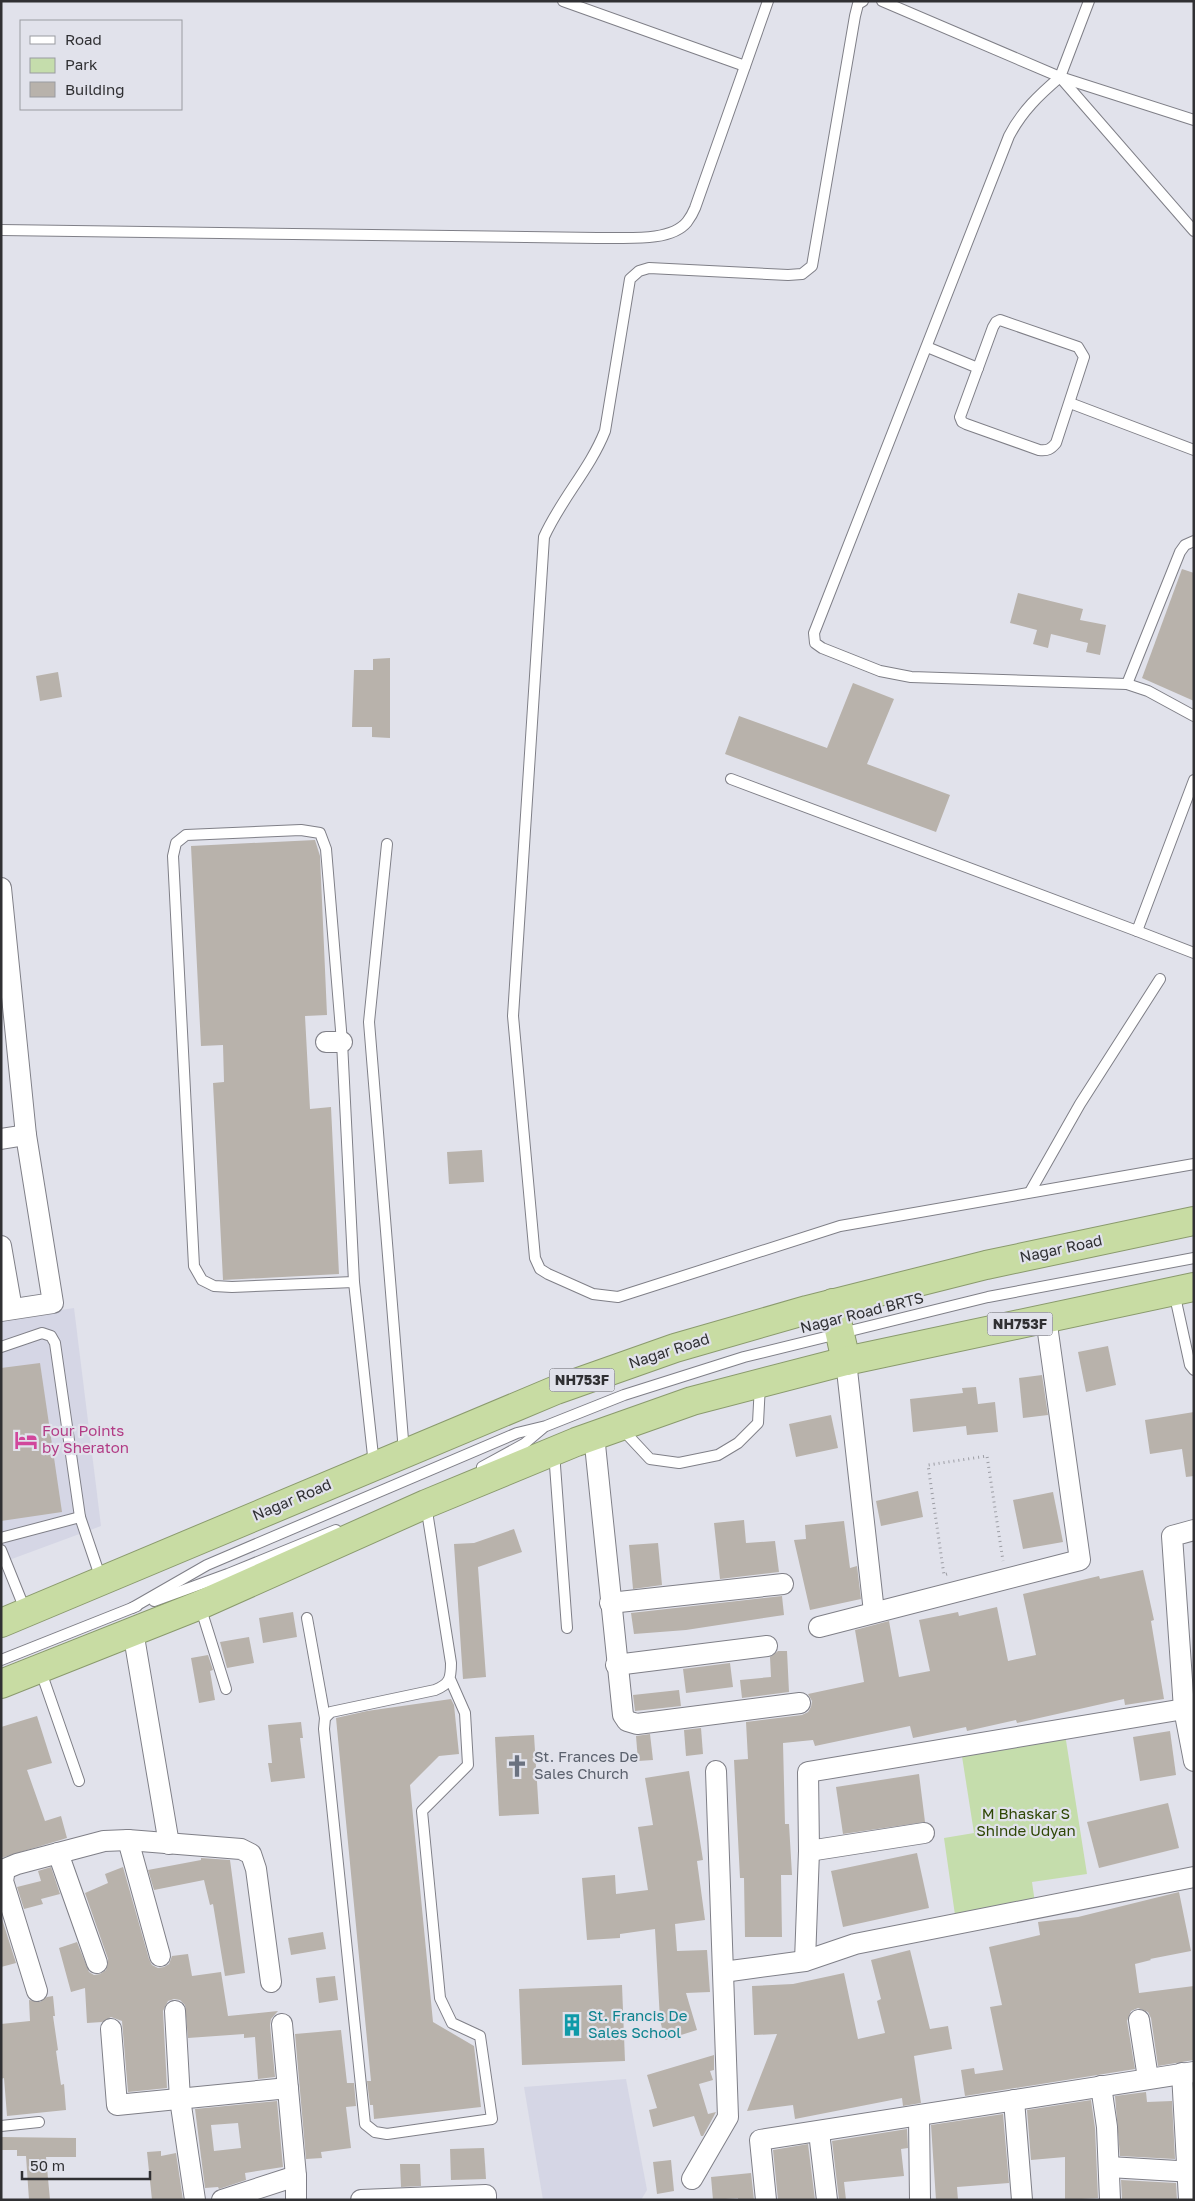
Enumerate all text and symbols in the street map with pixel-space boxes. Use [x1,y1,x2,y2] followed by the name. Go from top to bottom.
[20,20,182,110] legend
[65,30,102,48] text: Road
[65,55,98,73] text: Park
[65,80,125,98] text: Building
[1018,1230,1104,1266] street label: Nagar Road
[798,1288,925,1336] street label: Nagar Road BRTS
[988,1312,1052,1336] road number: NH753F
[626,1329,711,1372] street label: Nagar Road
[550,1368,614,1392] road number: NH753F
[42,1421,129,1456] place label: Four Points by Sheraton
[13,1427,39,1453] hotel icon: Four Points by Sheraton
[249,1474,334,1524] street label: Nagar Road
[534,1747,638,1782] place label: St. Frances De Sales Church
[504,1753,530,1779] church icon: St. Frances De Sales Church
[976,1804,1076,1839] park label: M Bhaskar S Shinde Udyan
[588,2006,688,2041] place label: St. Francis De Sales School
[559,2012,585,2038] building icon: St. Francis De Sales School
[22,2148,150,2180] scale bar
[30,2156,65,2174] text: 50 m

